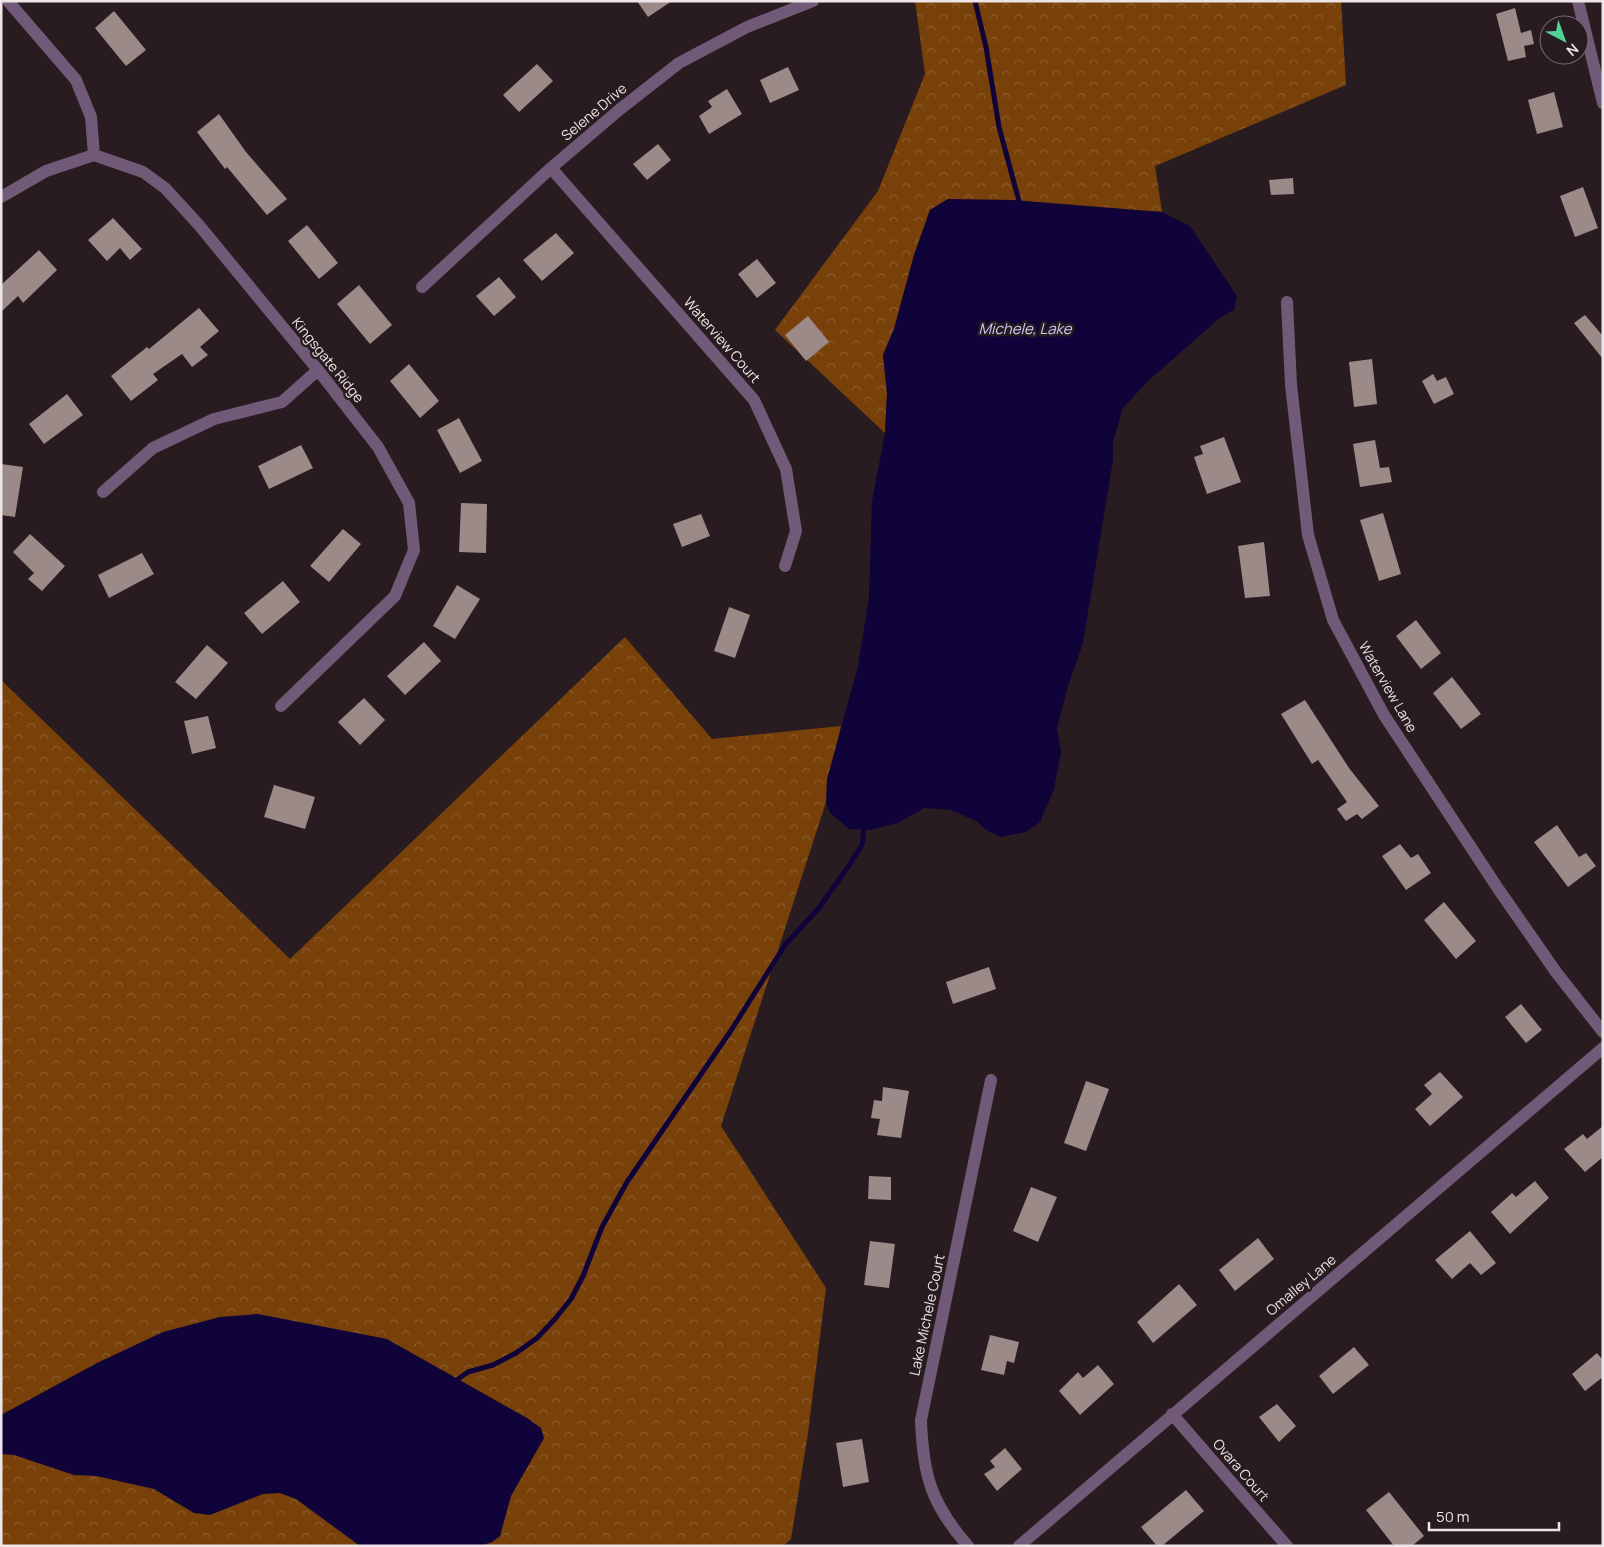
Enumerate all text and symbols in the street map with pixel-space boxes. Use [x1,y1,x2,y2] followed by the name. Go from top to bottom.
[1539,15,1589,65] north arrow
[1563,40,1583,61] text: N
[557,79,630,145] street label: Selene Drive
[680,293,765,387] street label: Waterview Court
[288,313,369,406] street label: Kingsgate Ridge
[978,318,1073,339] water label: Michele, Lake
[1355,638,1422,736] street label: Waterview Lane
[1262,1250,1340,1320] street label: Omalley Lane
[904,1252,949,1377] street label: Lake Michele Court
[1209,1434,1274,1505] street label: Ovara Court
[1429,1500,1559,1532] scale bar
[1436,1506,1470,1527] text: 50 m

